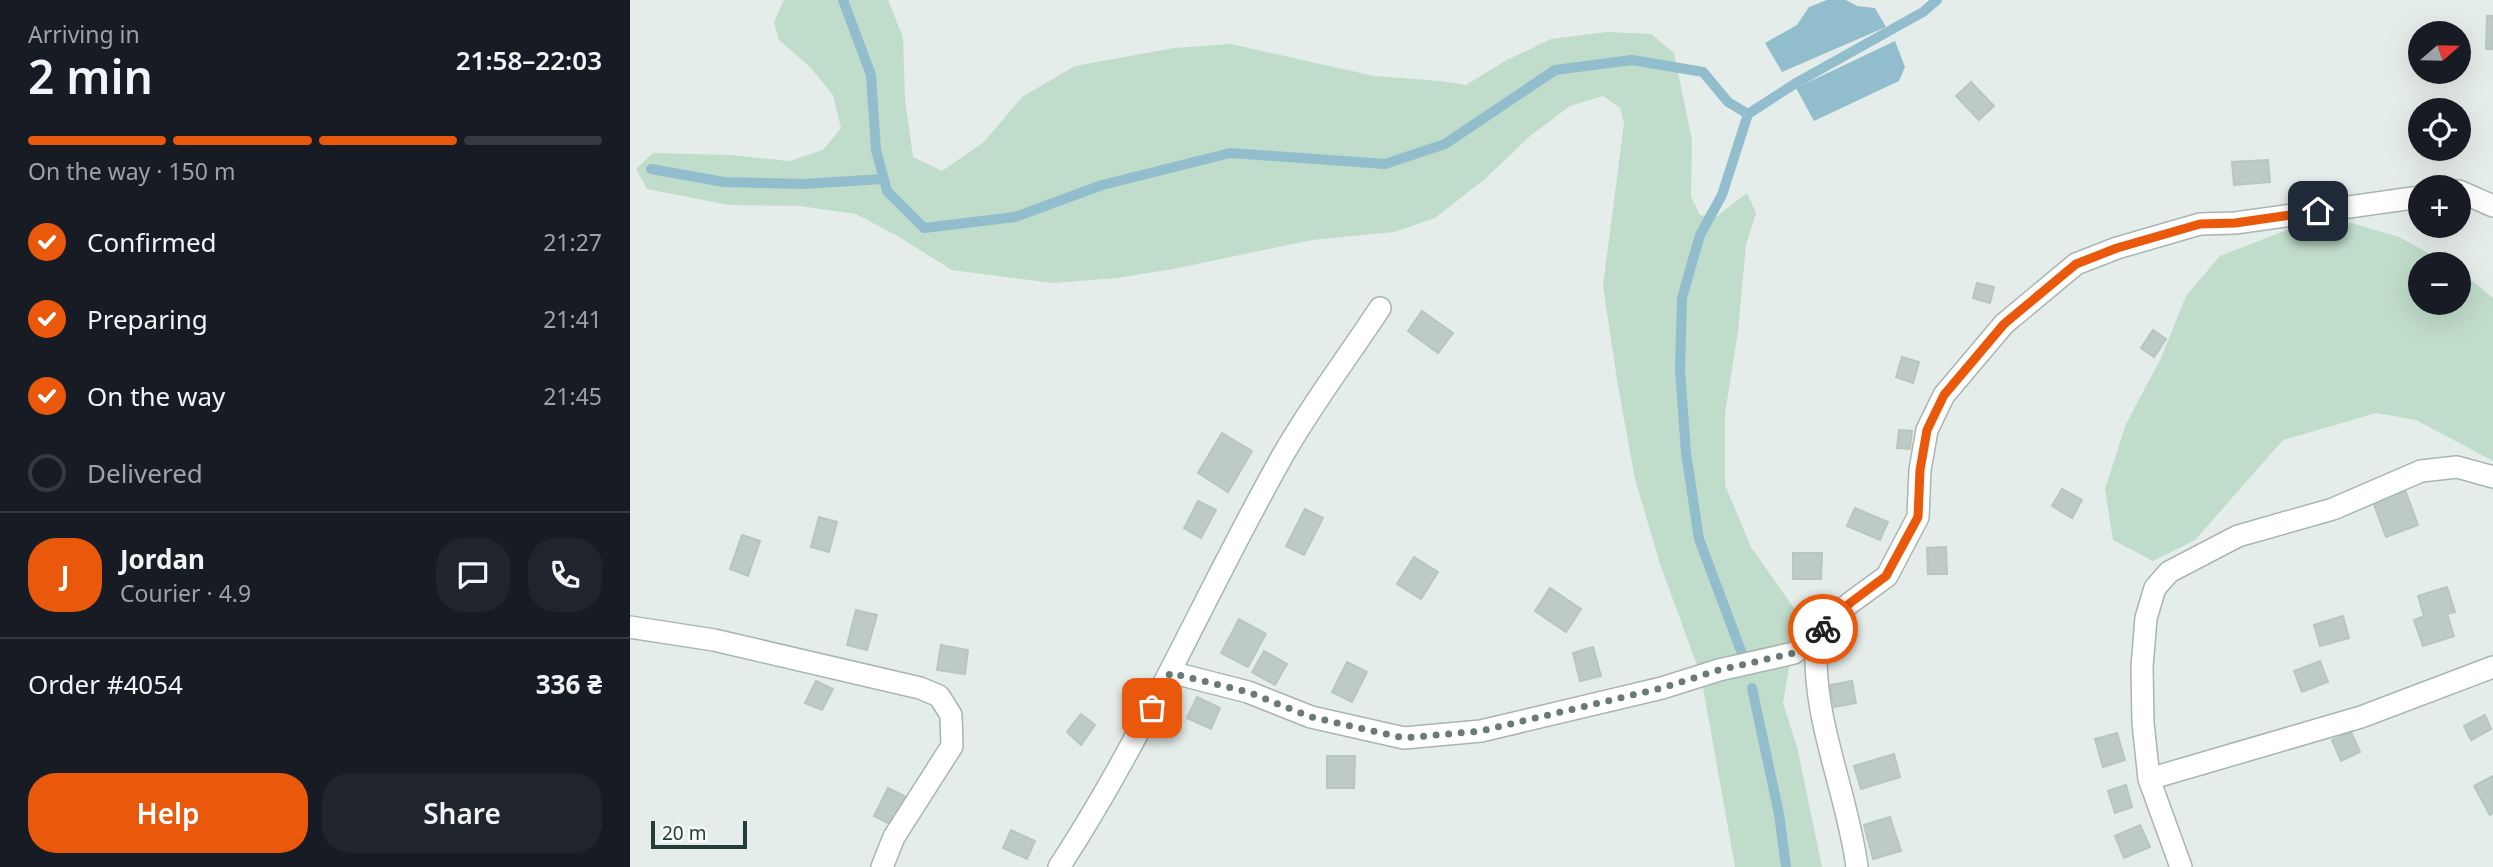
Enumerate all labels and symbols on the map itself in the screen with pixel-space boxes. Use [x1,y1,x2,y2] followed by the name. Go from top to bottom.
[2408,21,2471,84] north arrow
[2288,181,2348,241] pin
[1788,594,1858,664] courier
[1122,678,1182,738] pin
[651,818,747,850] scale bar

